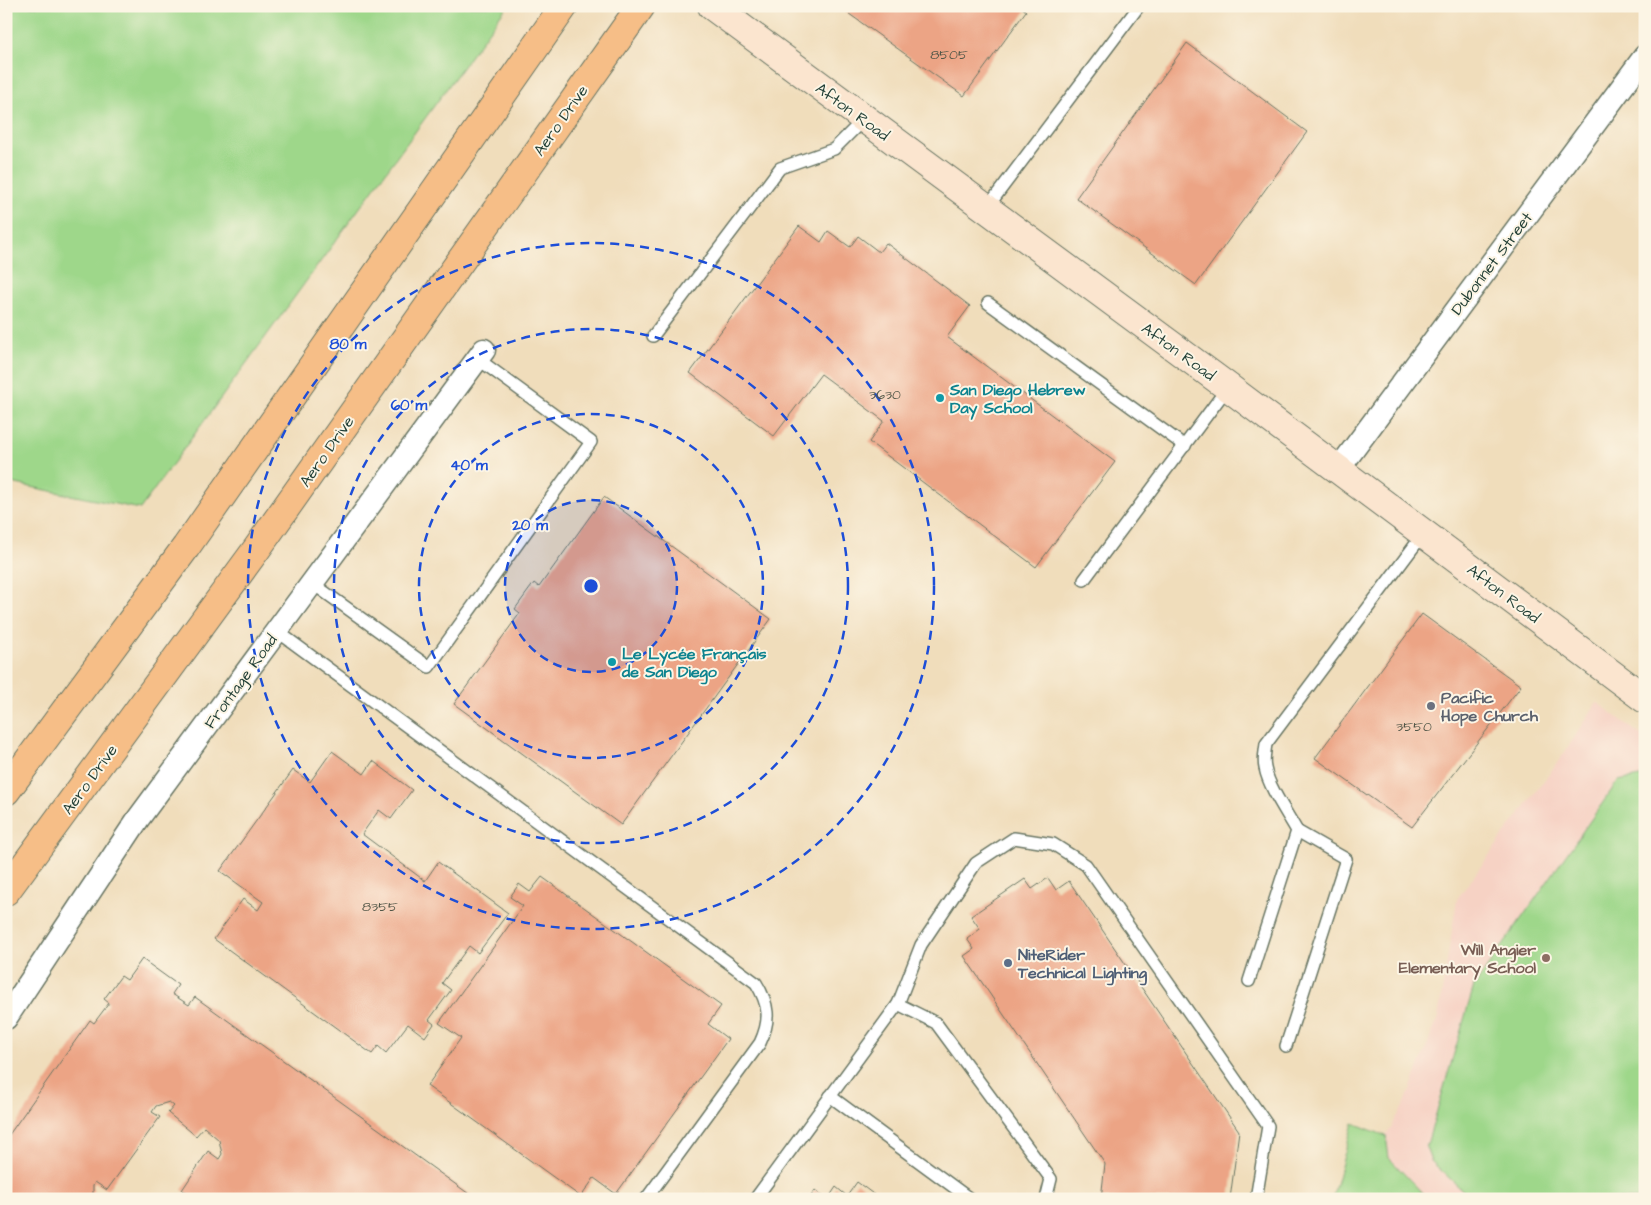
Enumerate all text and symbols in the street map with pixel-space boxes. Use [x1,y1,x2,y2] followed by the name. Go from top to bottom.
[930,45,968,65] house number: 8505
[811,78,894,146] street label: Afton Road
[528,81,593,160] street label: Aero Drive
[1446,207,1538,319] street label: Dubonnet Street
[1137,318,1220,386] street label: Afton Road
[330,334,367,355] text: 80 m
[949,379,1086,420] place label: San Diego Hebrew Day School
[869,385,901,405] house number: 3630
[934,392,946,404] marker: San Diego Hebrew Day School
[391,395,428,416] text: 60 m
[294,412,359,491] street label: Aero Drive
[450,455,488,476] text: 40 m
[511,515,548,536] text: 20 m
[1462,559,1545,629] street label: Afton Road
[582,577,600,595] centre of rings
[199,630,283,734] street label: Frontage Road
[621,643,767,685] place label: Le Lycée Français de San Diego
[606,656,618,668] marker: Le Lycée Français de San Diego
[1441,687,1539,727] place label: Pacific Hope Church
[1425,700,1437,712] marker: Pacific Hope Church
[1396,717,1432,737] house number: 3550
[57,740,123,819] street label: Aero Drive
[362,897,398,917] house number: 8355
[1399,939,1536,980] place label: Will Angier Elementary School
[1017,944,1148,986] place label: NiteRider Technical Lighting
[1540,952,1552,964] marker: Will Angier Elementary School
[1002,957,1014,969] marker: NiteRider Technical Lighting

